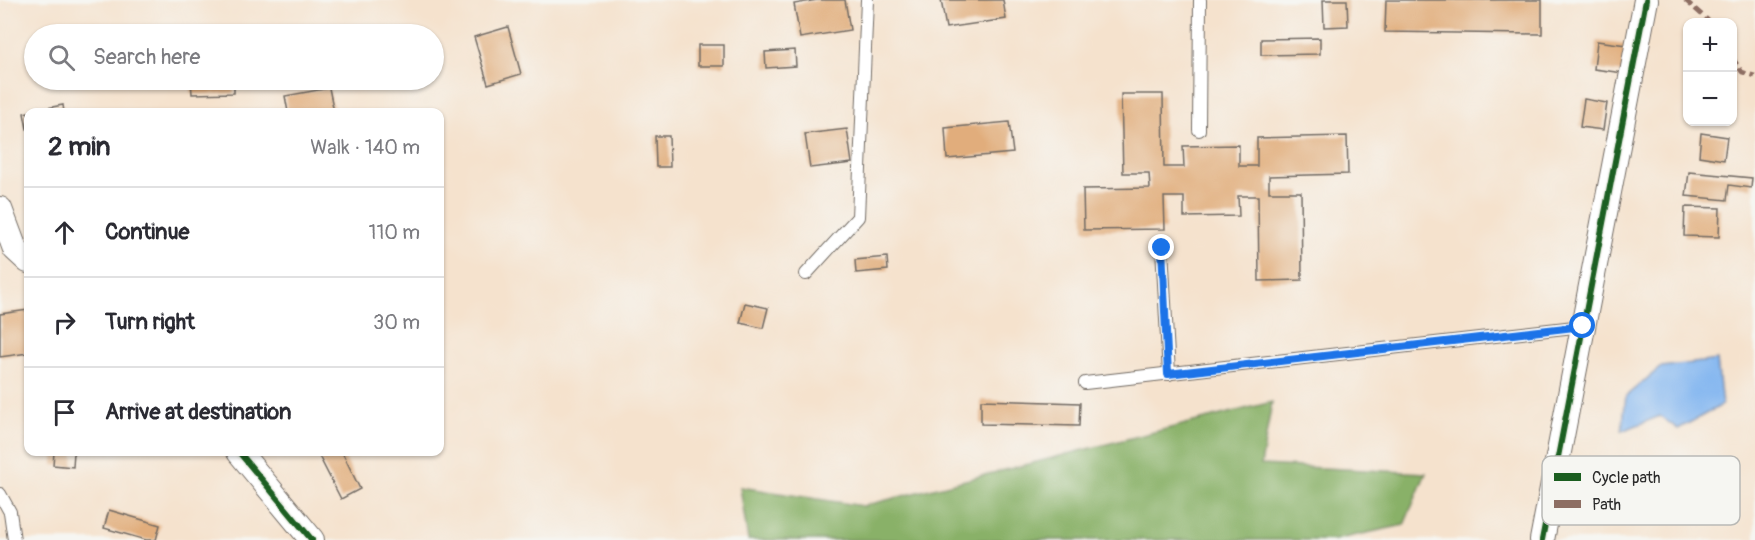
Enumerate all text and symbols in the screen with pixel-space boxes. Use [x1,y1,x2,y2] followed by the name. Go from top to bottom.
[1683,18,1737,126] map controls
[1683,18,1737,72] button: +
[24,24,444,90] search box
[45,41,78,74] icon: search
[93,43,200,71] text: Search here
[1683,72,1737,126] button: −
[48,131,110,163] text: 2 min
[310,135,420,160] text: Walk · 140 m
[48,216,81,249] icon: ahead
[105,218,189,246] text: Continue
[369,220,420,245] text: 110 m
[1148,234,1174,260] route end
[48,306,81,339] icon: right
[105,308,195,336] text: Turn right
[373,310,420,335] text: 30 m
[1569,312,1595,338] route start
[48,396,81,429] icon: arrive
[105,398,291,426] text: Arrive at destination
[1542,456,1740,525] legend
[1592,468,1660,488] text: Cycle path
[1592,495,1621,515] text: Path

